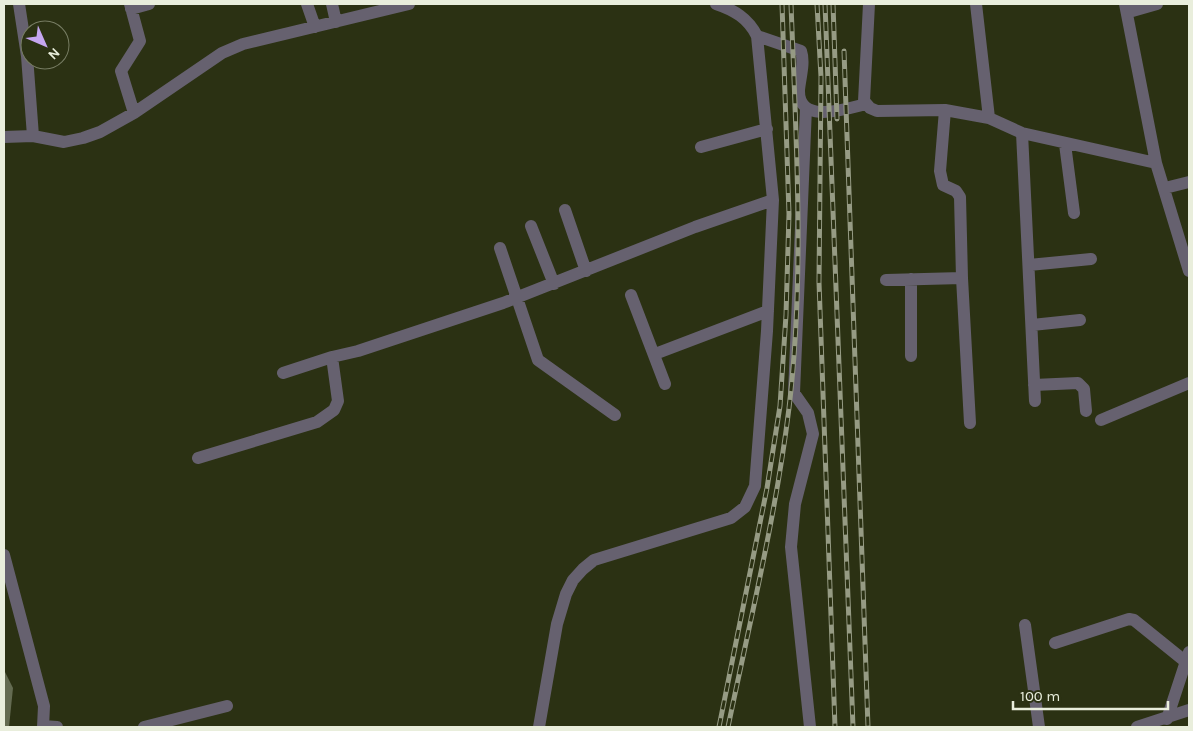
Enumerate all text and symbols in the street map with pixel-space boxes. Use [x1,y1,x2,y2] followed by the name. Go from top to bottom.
[20,20,70,70] north arrow
[44,44,63,63] text: N
[1013,678,1168,710] scale bar
[1020,687,1060,705] text: 100 m

